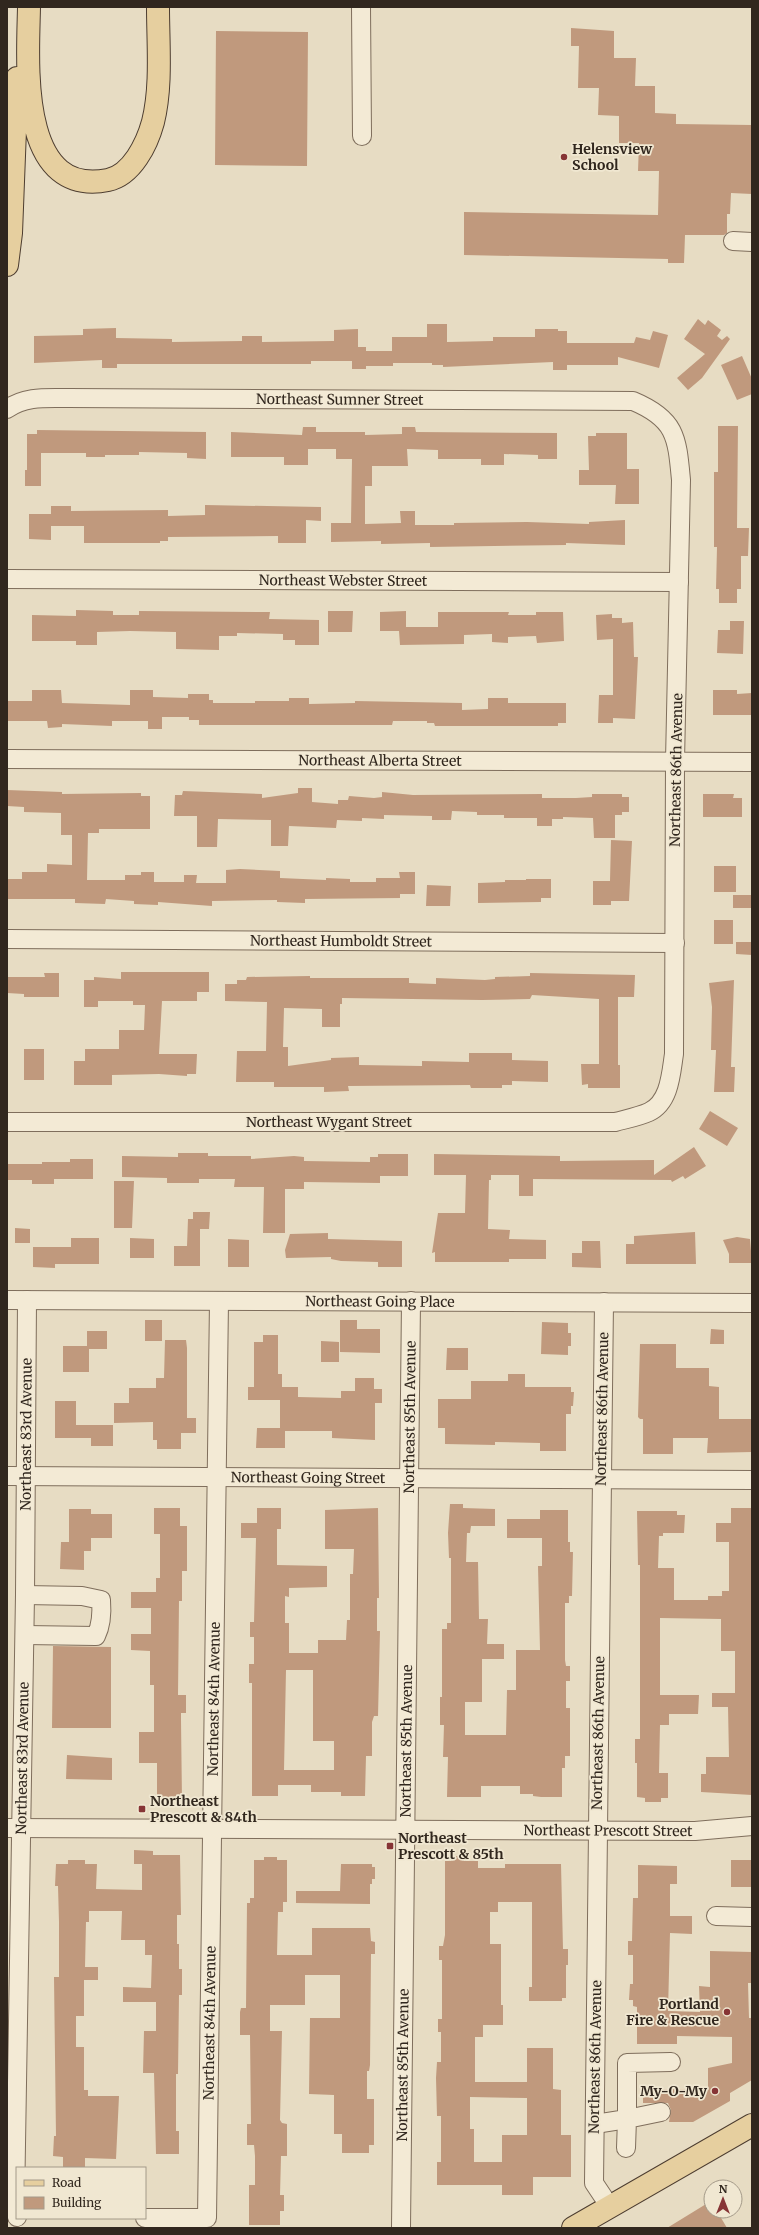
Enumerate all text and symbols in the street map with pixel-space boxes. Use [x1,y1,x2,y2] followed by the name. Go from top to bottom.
[572,140,653,174] place label: Helensview School
[559,152,569,162] marker: Helensview School
[256,390,424,409] street label: Northeast Sumner Street
[259,571,428,590] street label: Northeast Webster Street
[666,693,686,847] street label: Northeast 86th Avenue
[298,751,462,770] street label: Northeast Alberta Street
[250,931,433,951] street label: Northeast Humboldt Street
[246,1113,412,1131] street label: Northeast Wygant Street
[305,1292,455,1311] street label: Northeast Going Place
[592,1332,612,1486] street label: Northeast 86th Avenue
[400,1340,420,1494] street label: Northeast 85th Avenue
[17,1358,36,1511] street label: Northeast 83rd Avenue
[231,1468,386,1487] street label: Northeast Going Street
[204,1622,224,1776] street label: Northeast 84th Avenue
[588,1656,608,1810] street label: Northeast 86th Avenue
[396,1664,416,1818] street label: Northeast 85th Avenue
[12,1682,33,1835] street label: Northeast 83rd Avenue
[150,1792,257,1826] place label: Northeast Prescott & 84th
[137,1804,147,1814] marker: Northeast Prescott & 84th
[523,1821,693,1840] street label: Northeast Prescott Street
[398,1829,504,1863] place label: Northeast Prescott & 85th
[385,1841,395,1851] marker: Northeast Prescott & 85th
[200,1946,220,2100] street label: Northeast 84th Avenue
[585,1980,605,2134] street label: Northeast 86th Avenue
[393,1988,413,2142] street label: Northeast 85th Avenue
[626,1995,719,2029] place label: Portland Fire & Rescue
[722,2007,732,2017] marker: Portland Fire & Rescue
[640,2082,708,2100] place label: My-O-My
[710,2086,720,2096] marker: My-O-My
[16,2167,146,2219] legend
[52,2175,81,2190] text: Road
[703,2179,743,2219] north arrow
[719,2182,728,2196] text: N
[52,2195,102,2210] text: Building

